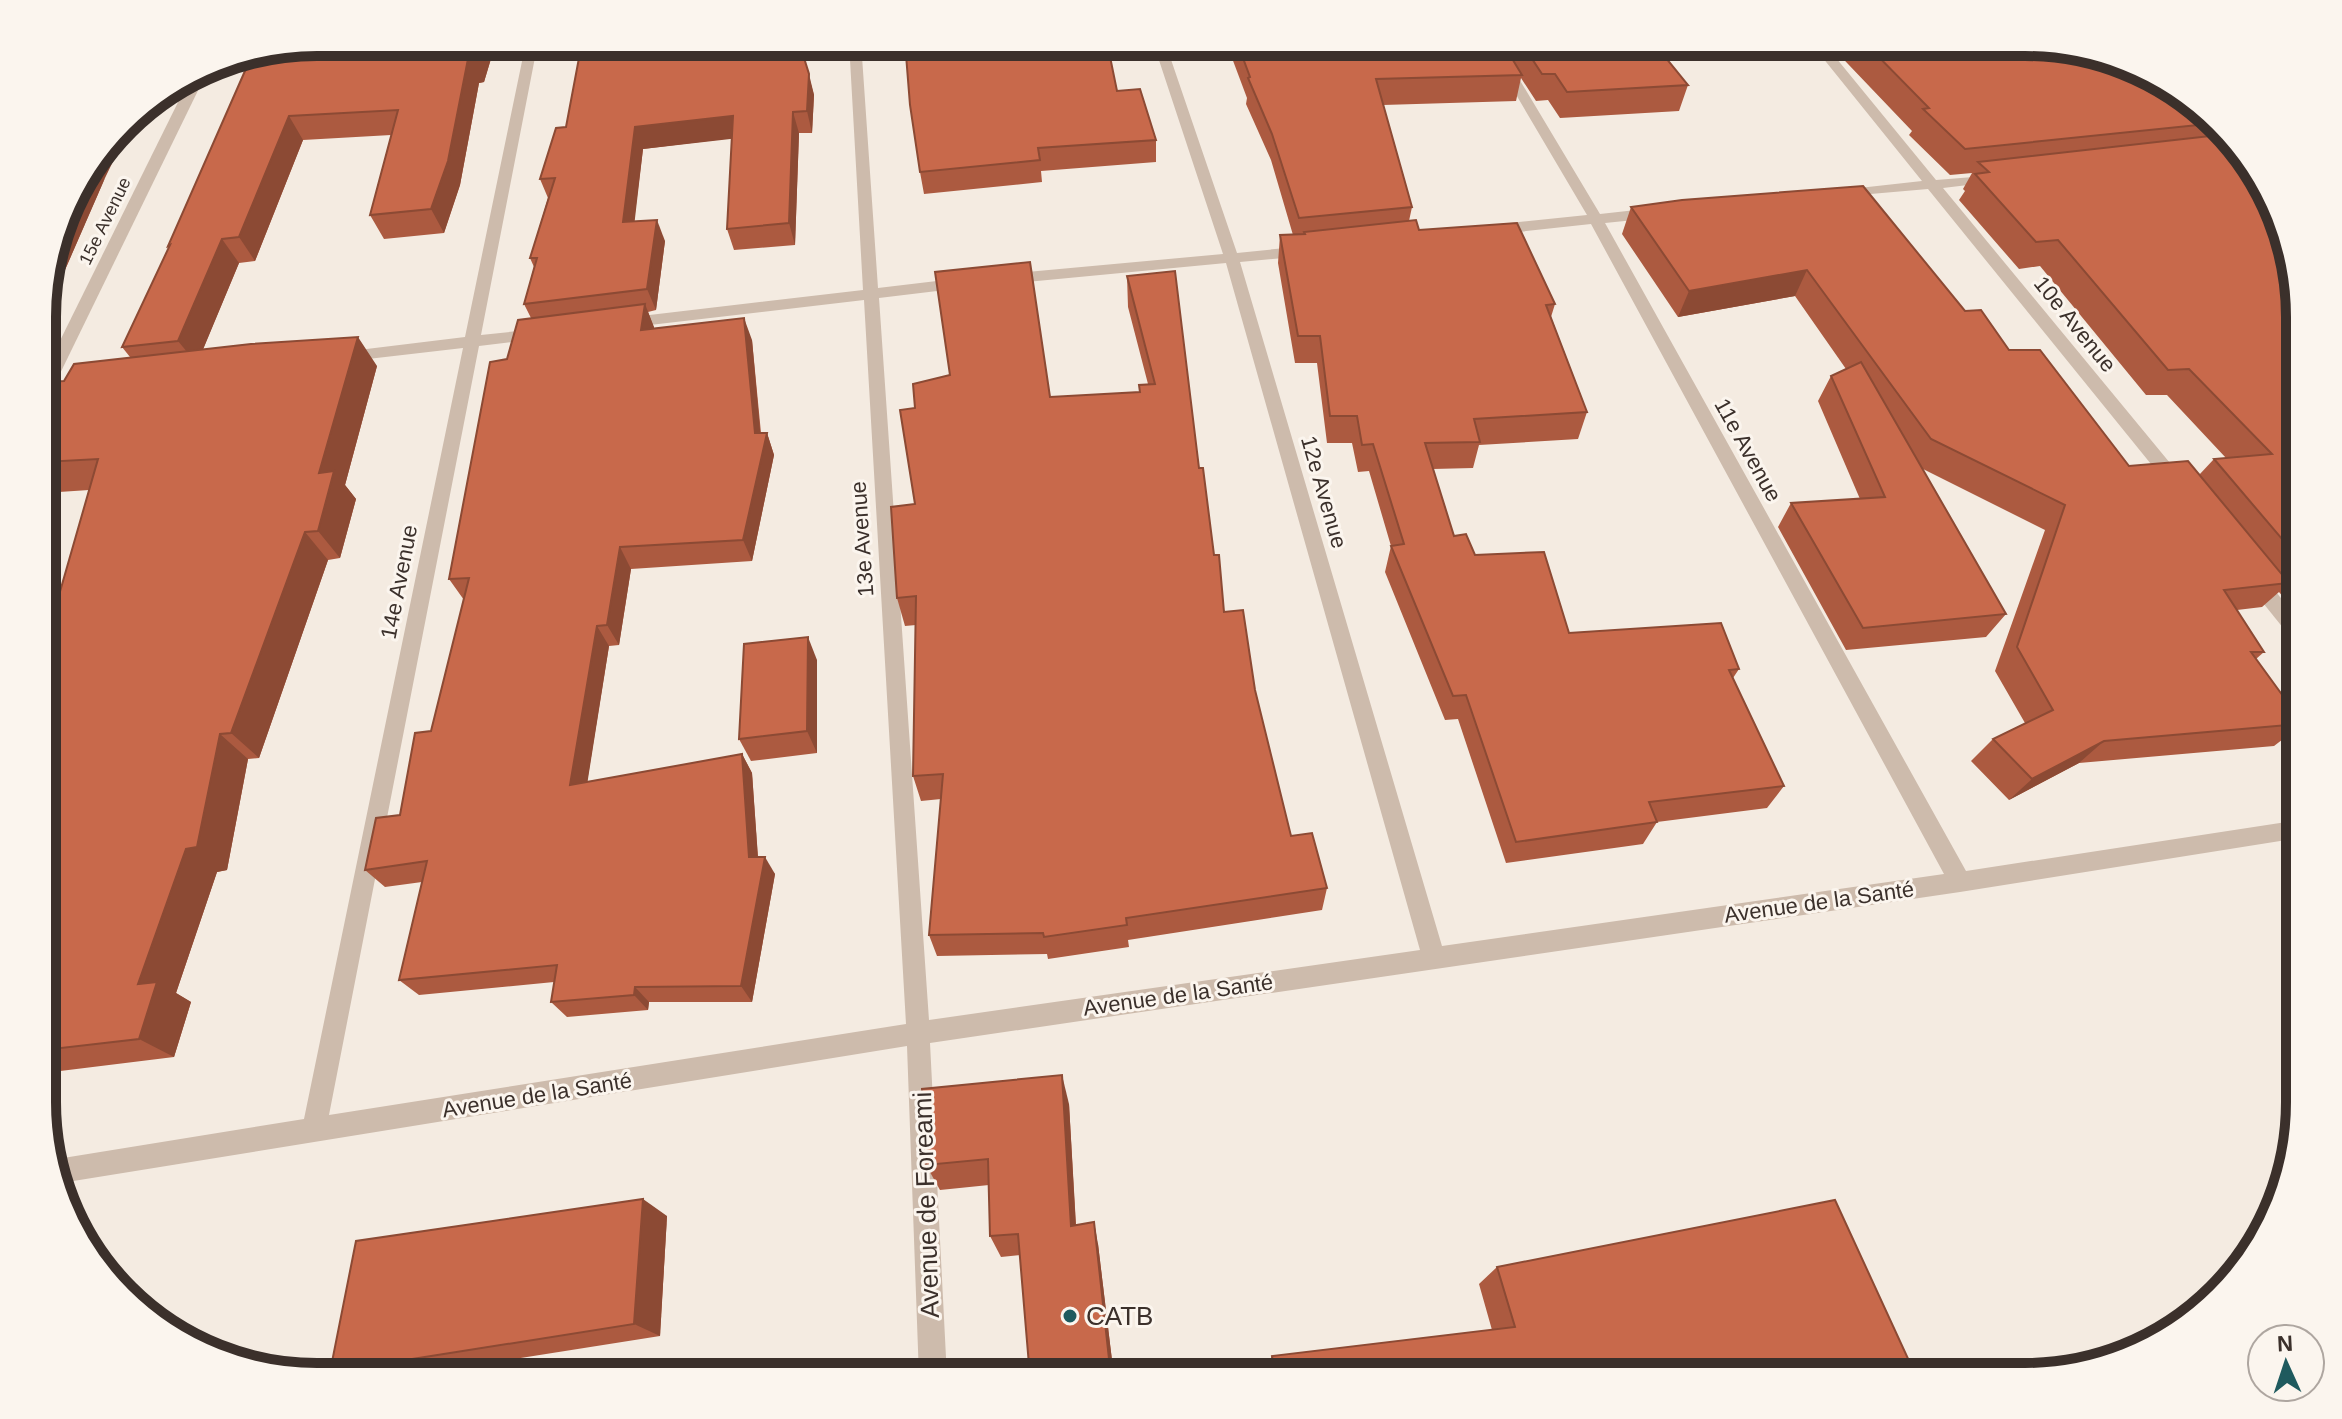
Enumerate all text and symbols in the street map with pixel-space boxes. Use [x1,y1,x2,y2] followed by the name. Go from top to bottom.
[75,174,135,268] street label: 15e Avenue
[2029,271,2121,377] street label: 10e Avenue
[1709,394,1787,506] street label: 11e Avenue
[1296,433,1352,551] street label: 12e Avenue
[845,480,879,598] street label: 13e Avenue
[376,523,422,641] street label: 14e Avenue
[1722,876,1916,928] street label: Avenue de la Santé
[1081,969,1275,1021] street label: Avenue de la Santé
[440,1068,634,1122] street label: Avenue de la Santé
[907,1091,945,1319] street label: Avenue de Foreami
[1086,1301,1153,1331] place label: CATB
[1061,1307,1079,1325] marker: CATB
[2246,1323,2326,1403] north arrow
[2276,1331,2294,1356] text: N

